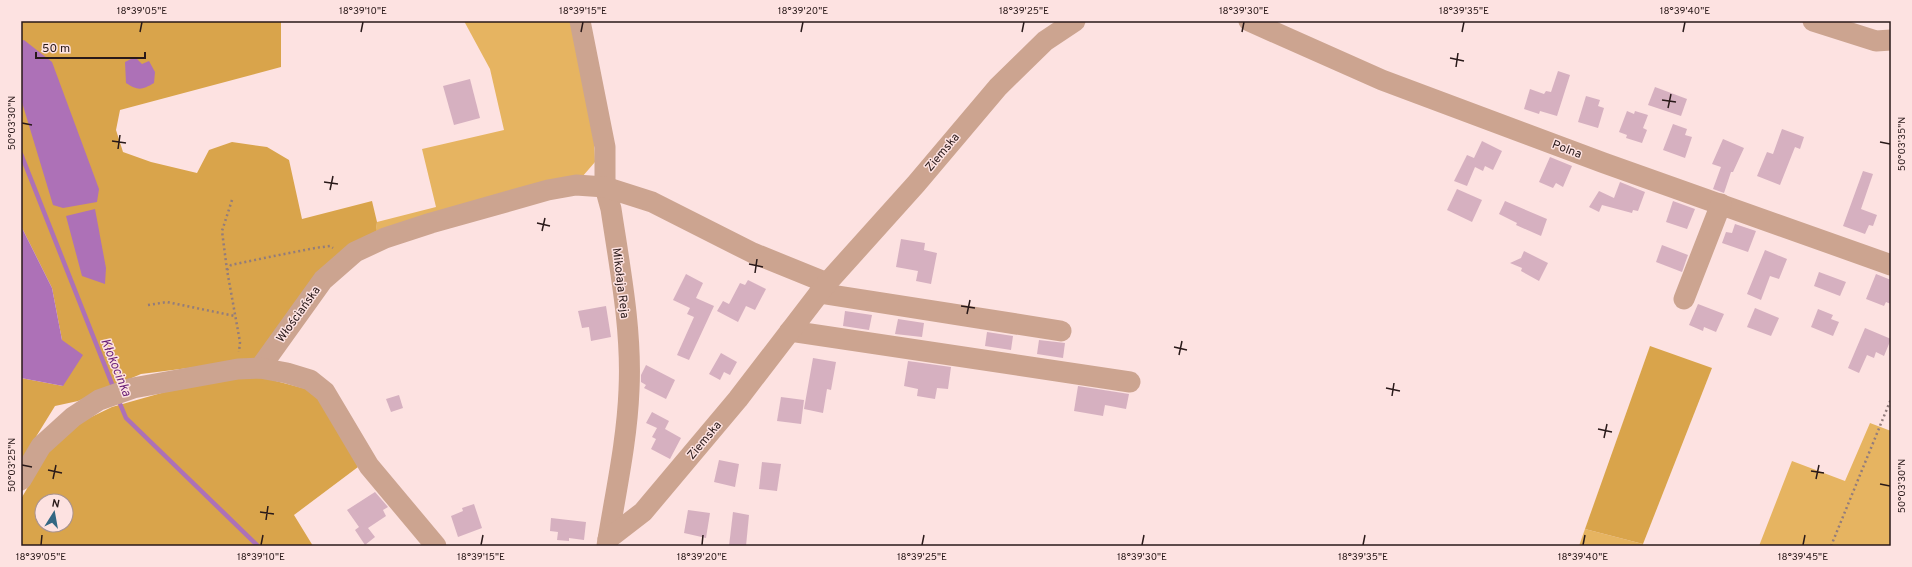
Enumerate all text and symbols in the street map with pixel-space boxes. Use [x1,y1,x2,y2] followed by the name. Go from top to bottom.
[117,5,167,18] text: 18°39'05"E
[339,5,387,18] text: 18°39'10"E
[559,5,607,18] text: 18°39'15"E
[778,5,828,18] text: 18°39'20"E
[999,5,1049,18] text: 18°39'25"E
[1219,5,1269,18] text: 18°39'30"E
[1439,5,1489,18] text: 18°39'35"E
[1660,5,1710,18] text: 18°39'40"E
[36,34,145,60] scale bar
[42,41,70,57] text: 50 m
[6,96,19,150] text: 50°03'30"N
[1896,117,1909,171] text: 50°03'35"N
[922,130,964,175] street label: Ziemska
[1550,137,1584,163] street label: Polna
[608,247,632,319] street label: Mikołaja Reja
[273,283,325,346] street label: Włościańska
[96,336,134,399] water label: Kłokocinka
[684,418,726,463] street label: Ziemska
[6,438,19,492] text: 50°03'25"N
[1896,459,1909,513] text: 50°03'30"N
[34,493,74,533] north arrow
[51,497,61,512] text: N
[16,551,66,564] text: 18°39'05"E
[237,551,285,564] text: 18°39'10"E
[457,551,505,564] text: 18°39'15"E
[677,551,727,564] text: 18°39'20"E
[897,551,947,564] text: 18°39'25"E
[1117,551,1167,564] text: 18°39'30"E
[1338,551,1388,564] text: 18°39'35"E
[1558,551,1608,564] text: 18°39'40"E
[1778,551,1828,564] text: 18°39'45"E

